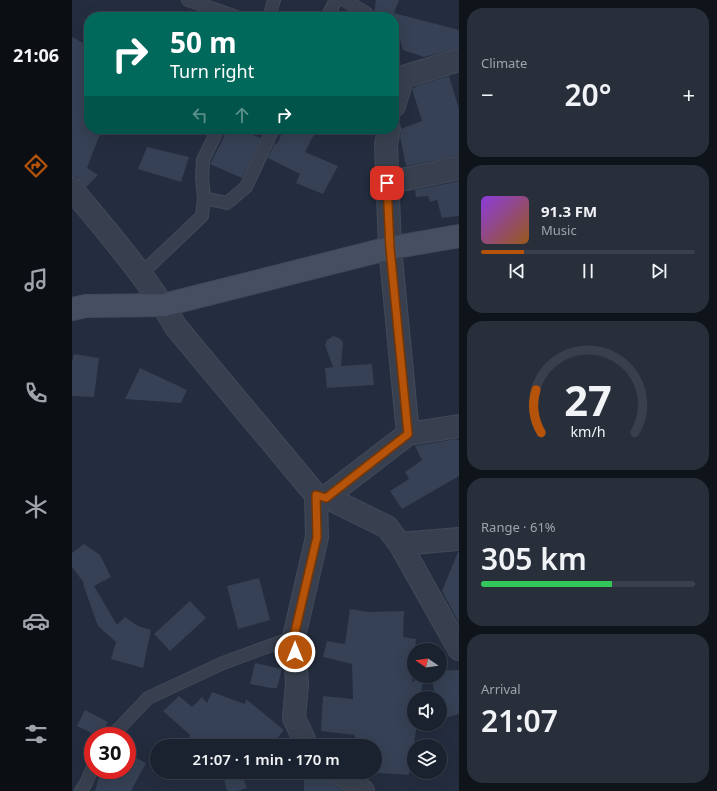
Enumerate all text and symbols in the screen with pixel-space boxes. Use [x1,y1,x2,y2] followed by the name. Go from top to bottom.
[170,23,237,61] text: 50 m
[104,28,156,80] icon: right
[13,43,59,67] text: 21:06
[481,54,527,72] text: Climate
[170,59,254,83] text: Turn right
[564,74,612,115] text: 20°
[481,79,494,109] text: −
[682,79,695,109] text: +
[189,104,211,126] icon: left
[231,104,253,126] icon: ahead
[273,104,295,126] icon: right
[22,152,50,180] icon: directions
[370,166,404,200] pin
[376,172,398,194] icon: arrive
[541,201,597,221] text: 91.3 FM
[541,221,577,239] text: Music
[506,260,528,282] icon: previous
[577,260,599,282] icon: pause
[648,260,670,282] icon: next
[22,266,50,294] icon: music
[564,372,612,428] text: 27
[22,379,50,407] icon: phone
[570,422,606,441] text: km/h
[22,493,50,521] icon: climate
[481,518,556,536] text: Range · 61%
[481,538,587,579] text: 305 km
[22,607,50,635] icon: car
[274,631,316,673] position arrow
[407,643,447,683] north arrow
[407,643,447,779] map controls
[481,680,521,698] text: Arrival
[407,691,447,731] button: sound
[481,700,558,741] text: 21:07
[22,720,50,748] icon: filters
[84,727,136,779] speed limit sign: 30
[407,739,447,779] button: layers
[192,749,340,769] text: 21:07 · 1 min · 170 m

